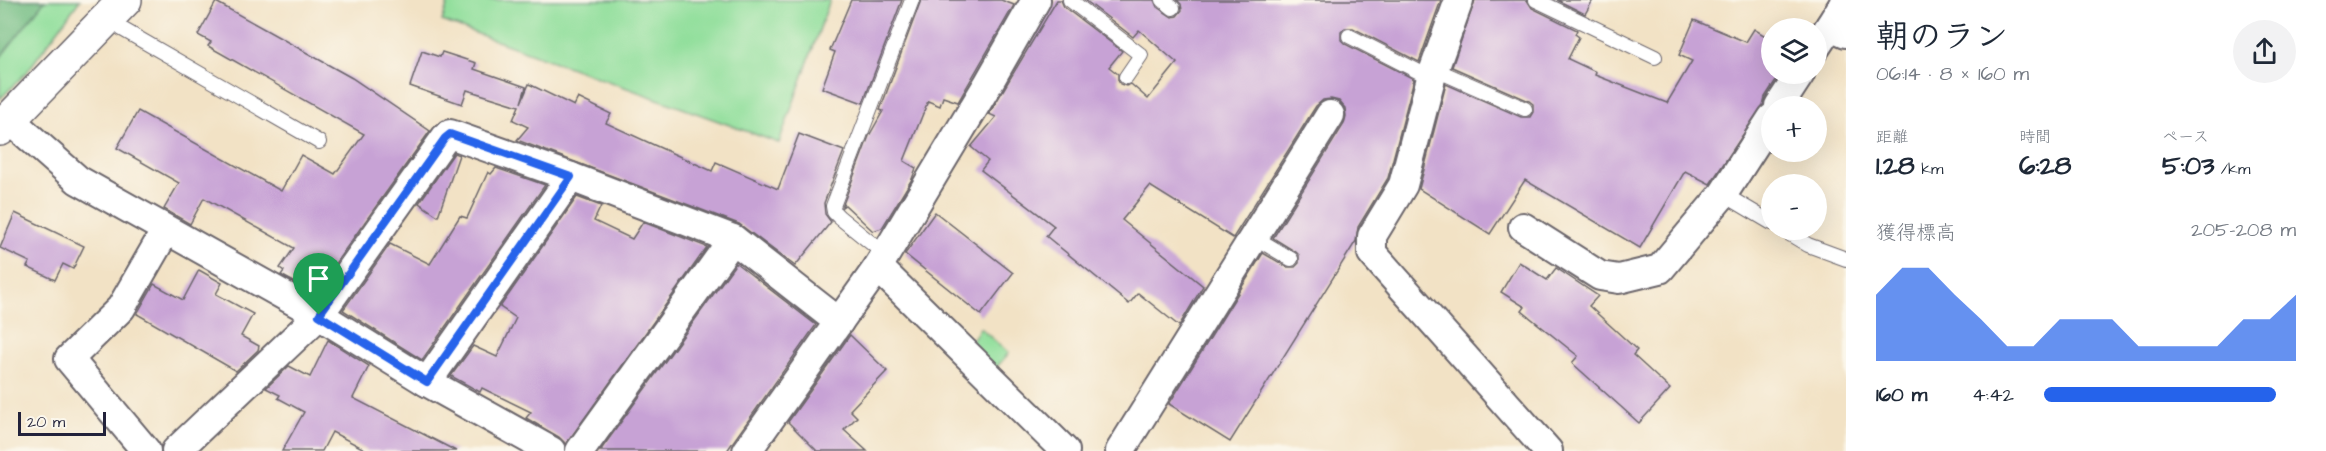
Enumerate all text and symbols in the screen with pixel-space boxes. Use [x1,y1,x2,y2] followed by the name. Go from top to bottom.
[1876,14,2008,60] text: 朝のラン
[1761,18,1827,240] map controls
[1761,18,1827,84] button: layers
[2233,20,2296,83] button: share
[1876,60,2029,88] text: 06:14 · 8 × 160 m
[1761,96,1827,162] button: +
[1876,126,1908,148] text: 距離
[2019,126,2051,148] text: 時間
[2162,126,2209,148] text: ペース
[1876,148,1915,184] text: 1.28
[2019,148,2071,184] text: 6:28
[2162,148,2214,184] text: 5:03
[1915,158,1943,180] text: km
[2214,158,2250,180] text: /km
[1761,174,1827,240] button: −
[2191,216,2296,244] text: 205–208 m
[1876,219,1956,247] text: 獲得標高
[293,253,344,315] pin
[302,262,335,295] icon: arrive
[1876,381,1927,409] text: 160 m
[1972,381,2014,409] text: 4:42
[18,409,106,436] scale bar
[27,411,65,433] text: 20 m

